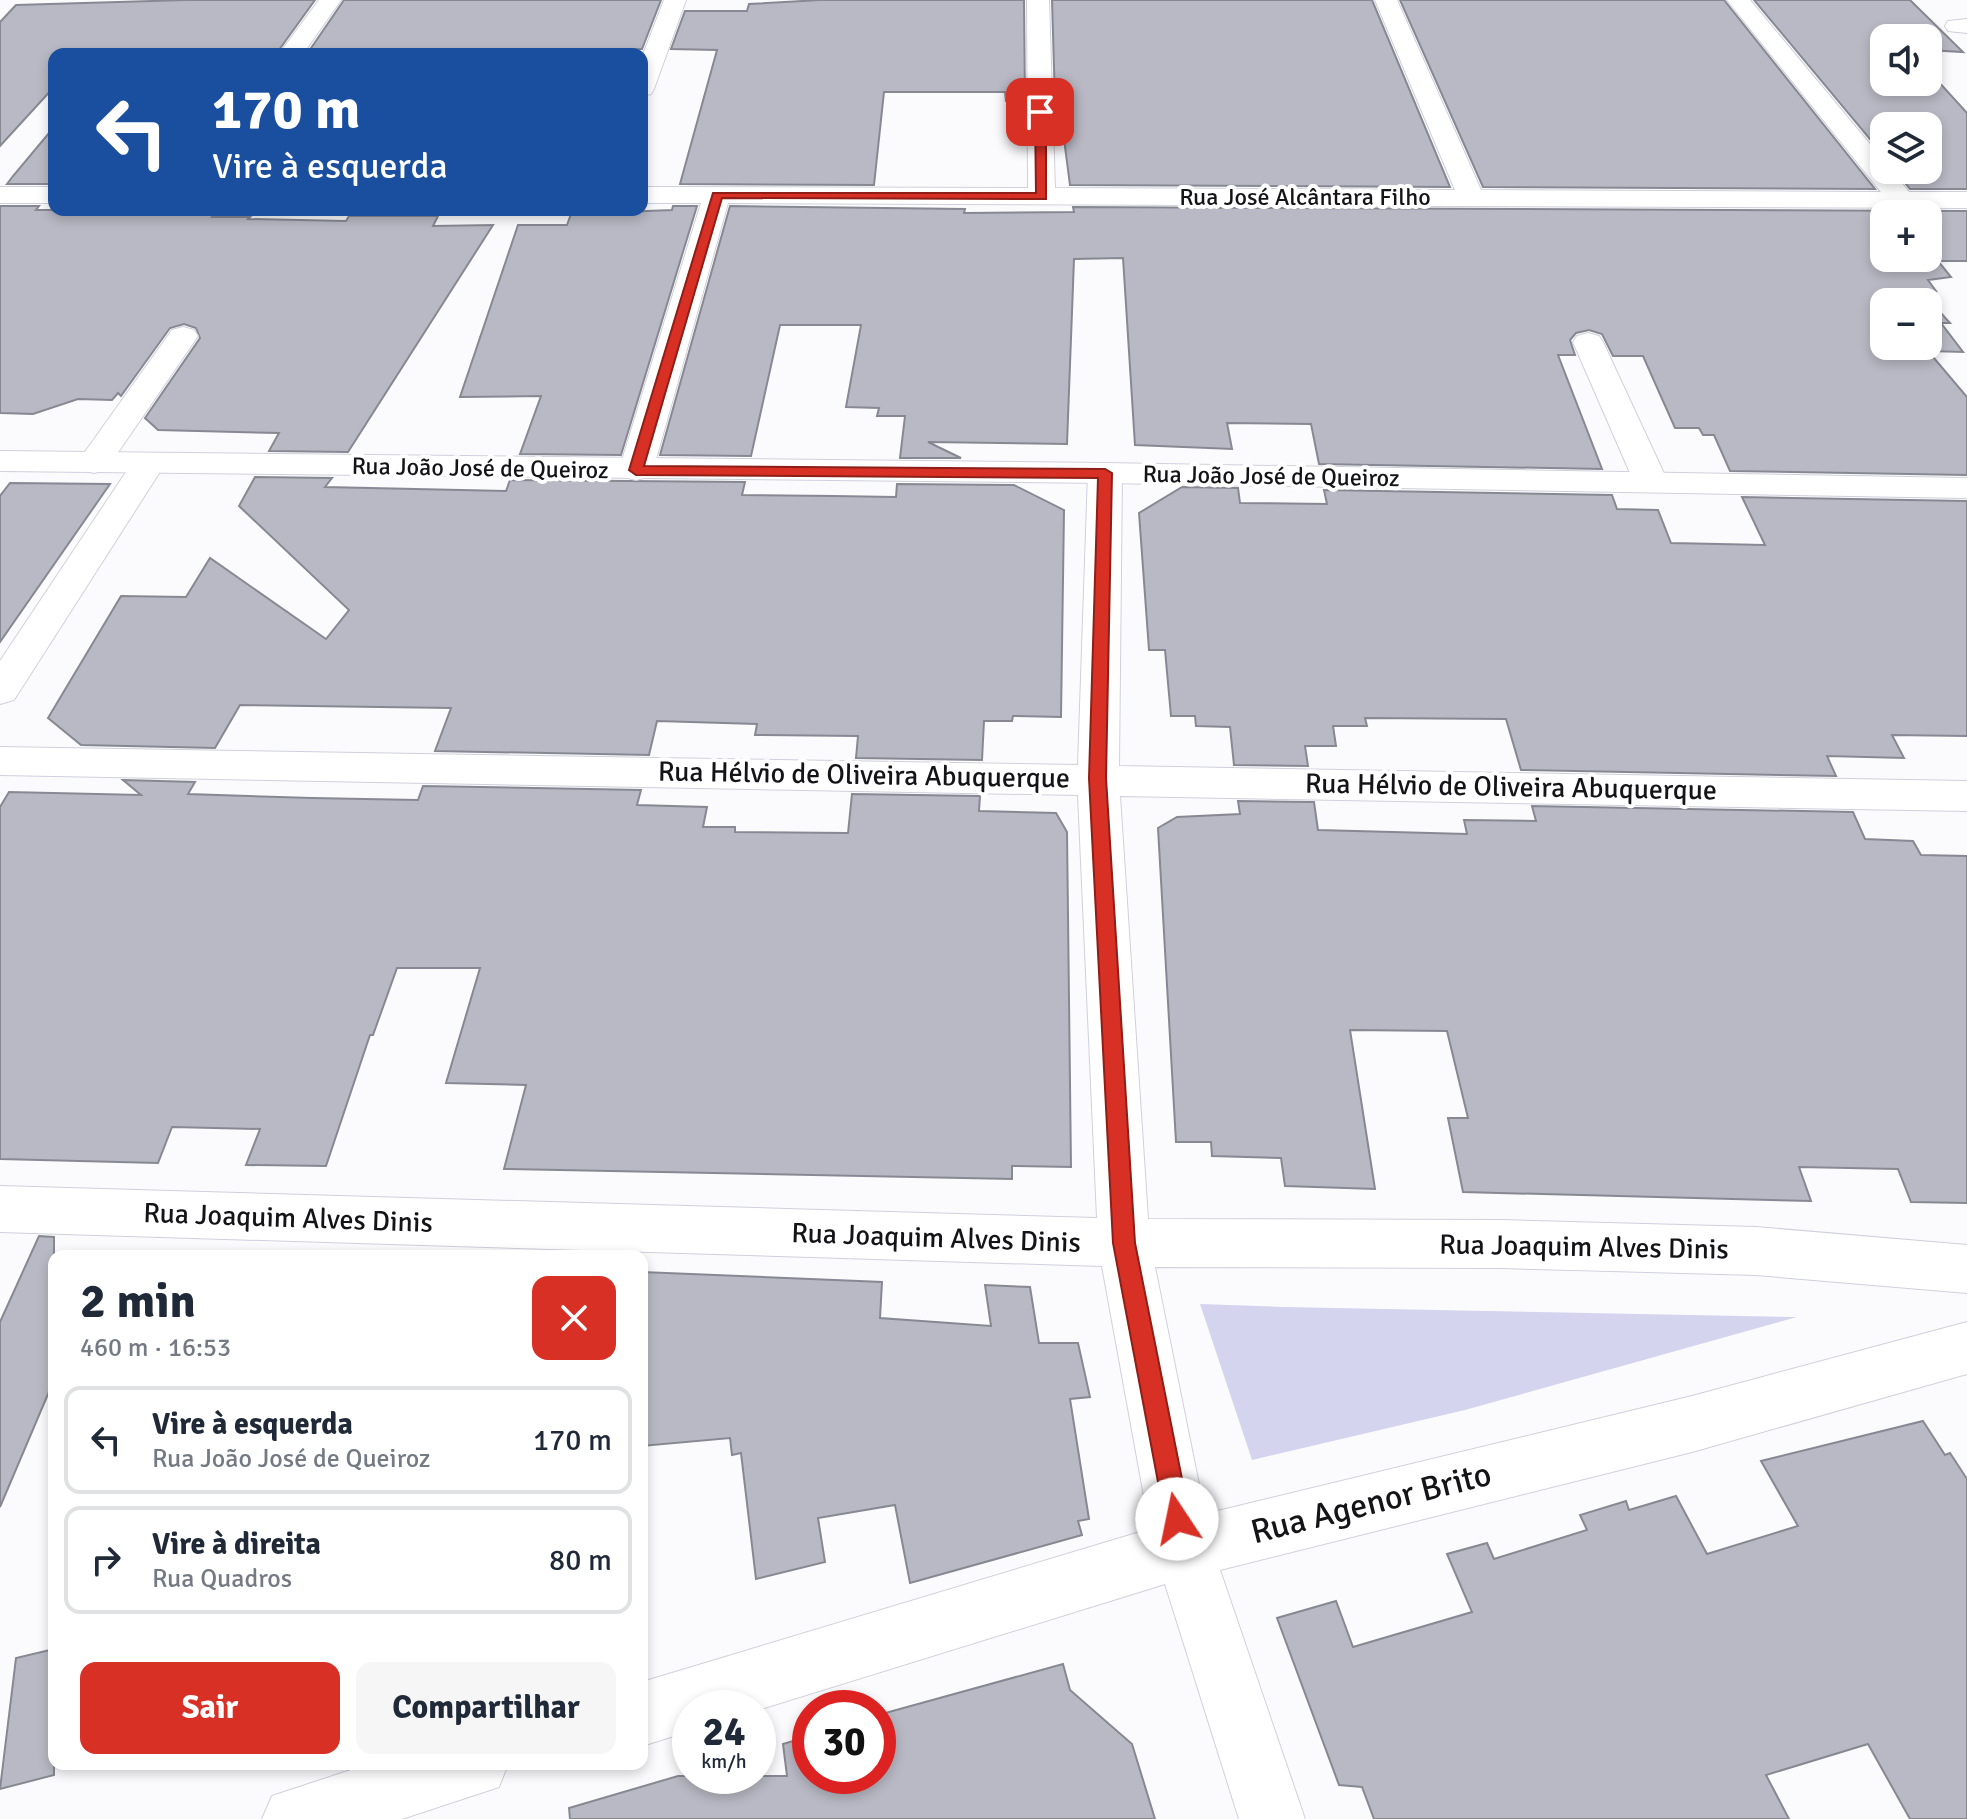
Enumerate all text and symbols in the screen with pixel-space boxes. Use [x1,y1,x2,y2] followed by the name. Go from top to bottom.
[1870,24,1942,360] map controls
[1870,24,1942,96] button: sound
[212,75,360,144] text: 170 m
[1006,78,1074,146] pin
[80,80,184,184] icon: left
[1018,90,1062,134] icon: arrive
[1870,112,1942,184] button: layers
[212,144,448,189] text: Vire à esquerda
[1179,182,1431,212] street label: Rua José Alcântara Filho
[1870,200,1942,272] button: +
[1870,288,1942,360] button: −
[351,451,609,485] street label: Rua João José de Queiroz
[1142,459,1400,493] street label: Rua João José de Queiroz
[658,754,1070,796] street label: Rua Hélvio de Oliveira Abuquerque
[1305,766,1717,808] street label: Rua Hélvio de Oliveira Abuquerque
[143,1196,433,1240] street label: Rua Joaquim Alves Dinis
[791,1216,1081,1260] street label: Rua Joaquim Alves Dinis
[1439,1227,1729,1267] street label: Rua Joaquim Alves Dinis
[80,1272,196,1331] text: 2 min
[532,1276,616,1360] button: close
[80,1332,231,1364] text: 460 m · 16:53
[152,1406,353,1443] text: Vire à esquerda
[84,1418,128,1462] icon: left
[533,1422,612,1459] text: 170 m
[152,1443,430,1475] text: Rua João José de Queiroz
[1246,1453,1496,1553] street label: Rua Agenor Brito
[1135,1477,1219,1561] position arrow
[152,1526,321,1563] text: Vire à direita
[84,1538,128,1582] icon: right
[549,1542,612,1579] text: 80 m
[152,1563,292,1595] text: Rua Quadros
[80,1662,340,1754] button: Sair
[356,1662,616,1754] button: Compartilhar
[792,1690,896,1794] speed limit sign: 30
[702,1707,746,1757] text: 24
[701,1749,747,1774] text: km/h

